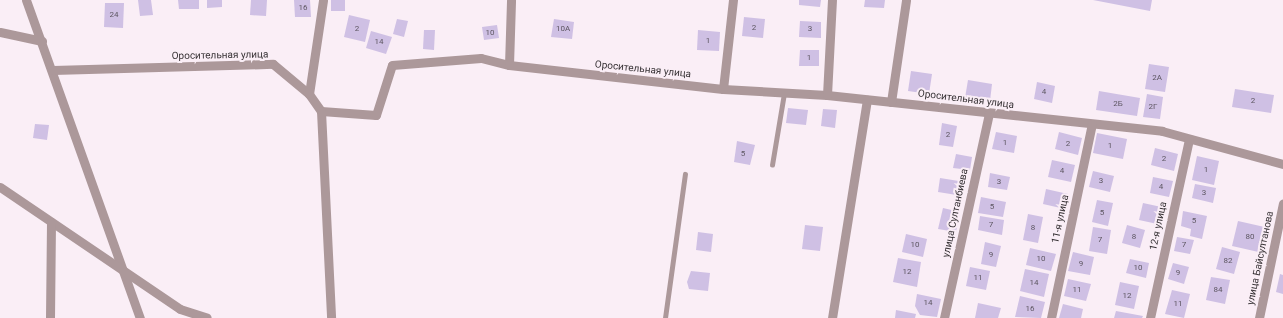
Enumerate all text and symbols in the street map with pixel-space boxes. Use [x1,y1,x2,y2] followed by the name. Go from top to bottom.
[299,3,307,13] house number: 16
[110,10,118,20] house number: 24
[752,23,756,33] house number: 2
[355,24,359,34] house number: 2
[556,24,570,34] house number: 10А
[808,24,812,34] house number: 3
[486,28,494,38] house number: 10
[706,36,710,46] house number: 1
[375,37,383,47] house number: 14
[172,48,268,62] street label: Оросительная улица
[807,53,811,63] house number: 1
[594,58,692,80] street label: Оросительная улица
[1152,73,1162,83] house number: 2А
[917,87,1015,111] street label: Оросительная улица
[1042,87,1046,97] house number: 4
[1251,96,1255,106] house number: 2
[1113,99,1123,109] house number: 2Б
[1149,102,1157,112] house number: 2Г
[946,130,950,140] house number: 2
[1003,138,1007,148] house number: 1
[1066,139,1070,149] house number: 2
[1108,141,1112,151] house number: 1
[741,149,745,159] house number: 5
[1162,154,1166,164] house number: 2
[1204,165,1208,175] house number: 1
[1060,166,1064,176] house number: 4
[940,168,970,258] street label: улица Султанбиева
[1099,176,1103,186] house number: 3
[997,177,1001,187] house number: 3
[1159,182,1163,192] house number: 4
[1202,188,1206,198] house number: 3
[1049,194,1071,244] street label: 11-я улица
[1147,201,1169,251] street label: 12-я улица
[990,202,994,212] house number: 5
[1100,208,1104,218] house number: 5
[1244,210,1276,306] street label: улица Байсултанова
[1192,216,1196,226] house number: 5
[989,220,993,230] house number: 7
[1031,223,1035,233] house number: 8
[1132,232,1136,242] house number: 8
[1246,232,1254,242] house number: 80
[1098,235,1102,245] house number: 7
[911,240,919,250] house number: 10
[1182,240,1186,250] house number: 7
[989,250,993,260] house number: 9
[1037,254,1045,264] house number: 10
[1224,256,1232,266] house number: 82
[1079,259,1083,269] house number: 9
[1134,263,1142,273] house number: 10
[903,267,911,277] house number: 12
[1176,268,1180,278] house number: 9
[974,273,982,283] house number: 11
[1030,278,1038,288] house number: 14
[1073,285,1081,295] house number: 11
[1214,285,1222,295] house number: 84
[1123,291,1131,301] house number: 12
[924,298,932,308] house number: 14
[1174,299,1182,309] house number: 11
[1026,304,1034,314] house number: 16

